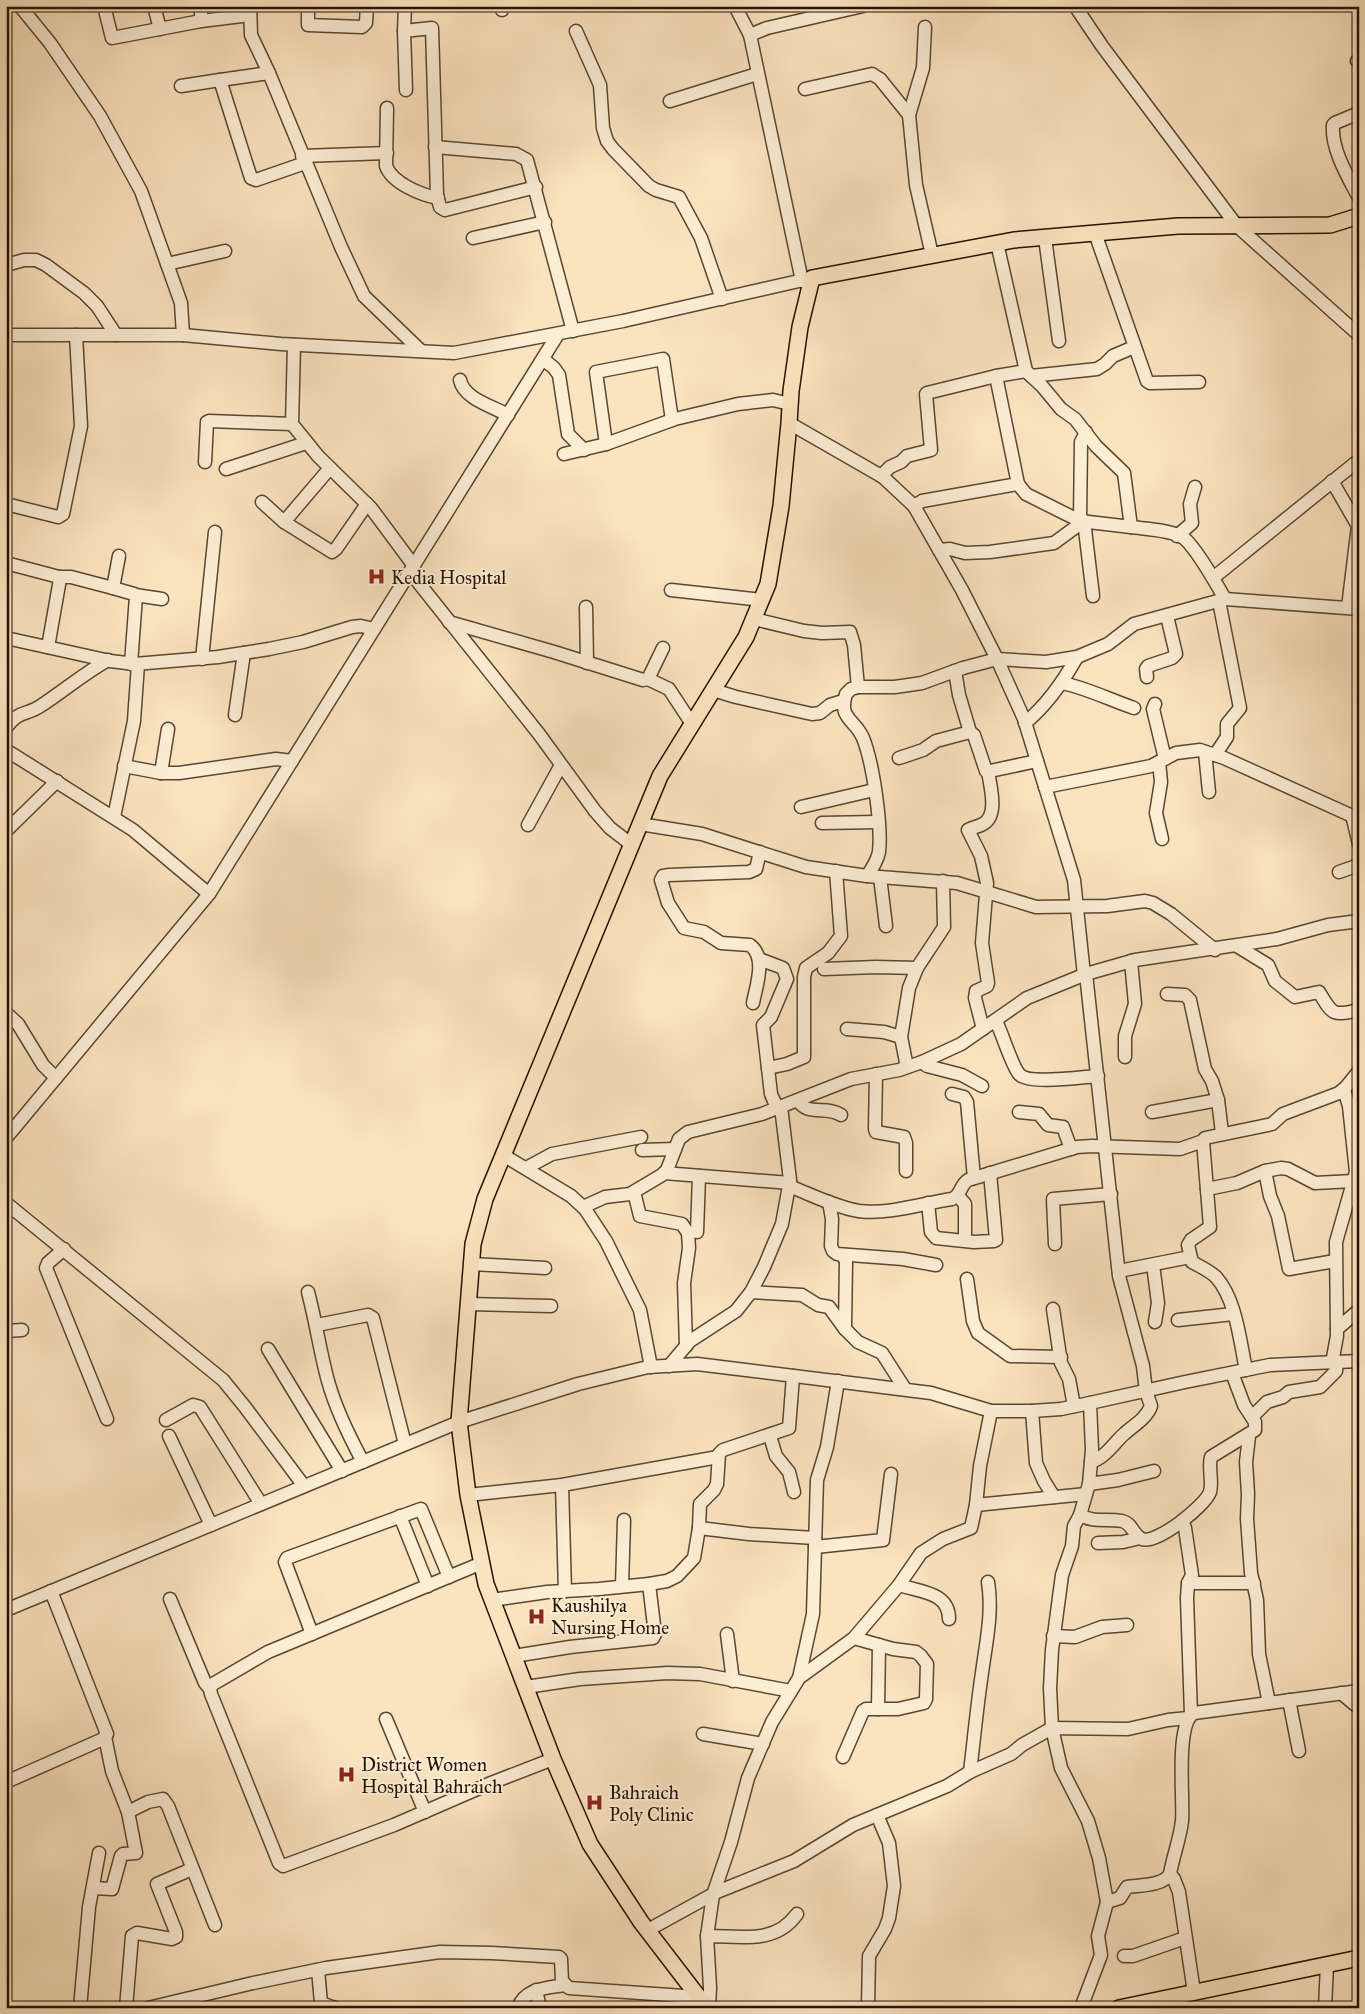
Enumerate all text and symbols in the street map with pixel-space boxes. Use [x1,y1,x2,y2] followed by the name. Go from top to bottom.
[391,566,507,589] place label: Kedia Hospital
[367,567,387,587] hospital icon: Kedia Hospital
[551,1594,669,1640] place label: Kaushilya Nursing Home
[527,1606,547,1626] hospital icon: Kaushilya Nursing Home
[361,1753,503,1798] place label: District Women Hospital Bahraich
[337,1765,357,1785] hospital icon: District Women Hospital Bahraich
[609,1781,694,1826] place label: Bahraich Poly Clinic
[585,1793,605,1813] hospital icon: Bahraich Poly Clinic

